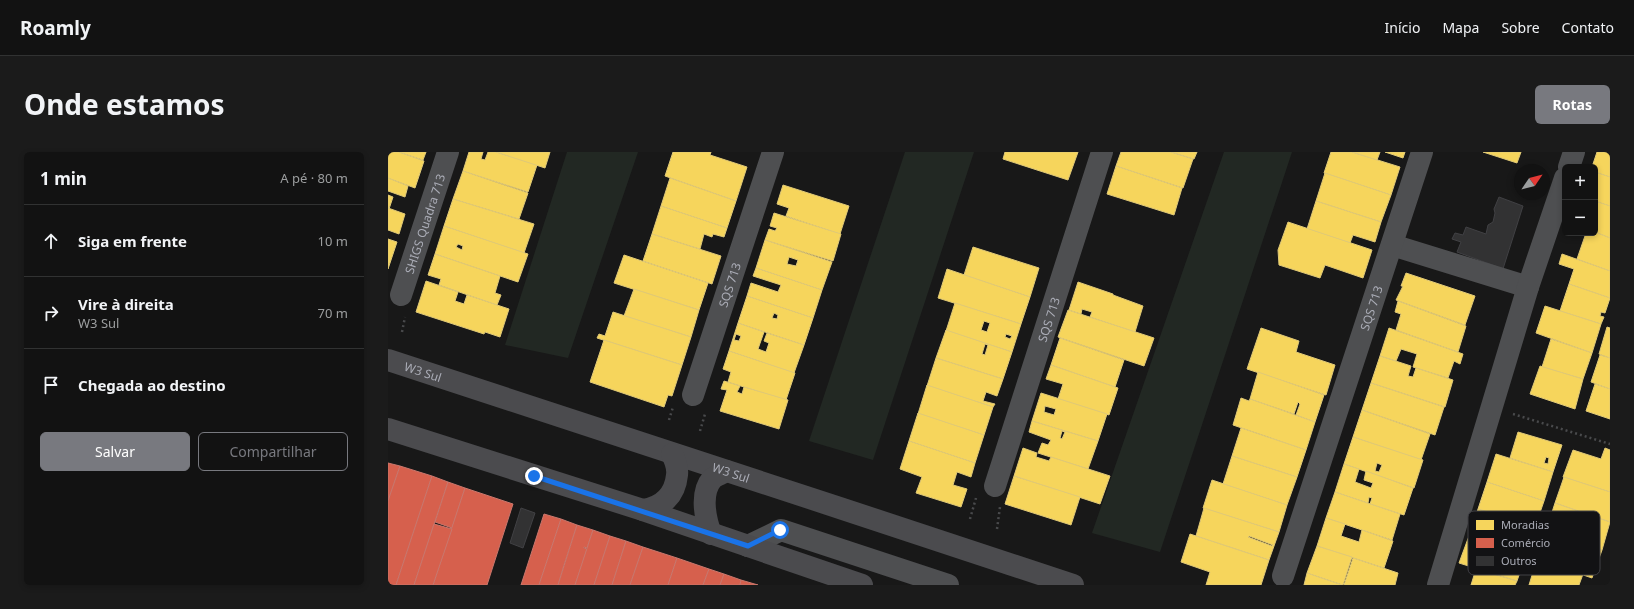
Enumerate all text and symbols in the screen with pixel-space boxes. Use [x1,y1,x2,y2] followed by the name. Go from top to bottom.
[20,15,91,41] text: Roamly
[1385,18,1420,37] text: Início
[1442,18,1479,37] text: Mapa
[1501,18,1540,37] text: Sobre
[1562,18,1614,37] text: Contato
[24,85,225,123] text: Onde estamos
[1535,85,1610,124] button: Rotas
[1514,164,1550,200] north arrow
[1562,164,1598,236] map controls
[1562,164,1598,200] button: +
[40,167,87,190] text: 1 min
[280,169,348,187] text: A pé · 80 m
[400,171,449,276] street label: SHIGS Quadra 713
[1562,200,1598,236] button: −
[40,230,62,252] icon: ahead
[78,231,187,251] text: Siga em frente
[318,232,348,250] text: 10 m
[714,260,745,309] street label: SQS 713
[1356,283,1386,333] street label: SQS 713
[78,294,174,314] text: Vire à direita
[1033,295,1064,344] street label: SQS 713
[40,302,62,324] icon: right
[318,304,348,322] text: 70 m
[78,314,119,332] text: W3 Sul
[402,357,444,386] street label: W3 Sul
[40,374,62,396] icon: arrive
[78,375,226,395] text: Chegada ao destino
[40,432,190,471] button: Salvar
[198,432,348,471] button: Compartilhar
[710,458,752,486] street label: W3 Sul
[525,467,543,485] route end
[1468,511,1600,575] legend
[1501,517,1549,532] text: Moradias
[771,521,789,539] route start
[1501,535,1551,550] text: Comércio
[1501,553,1537,568] text: Outros

